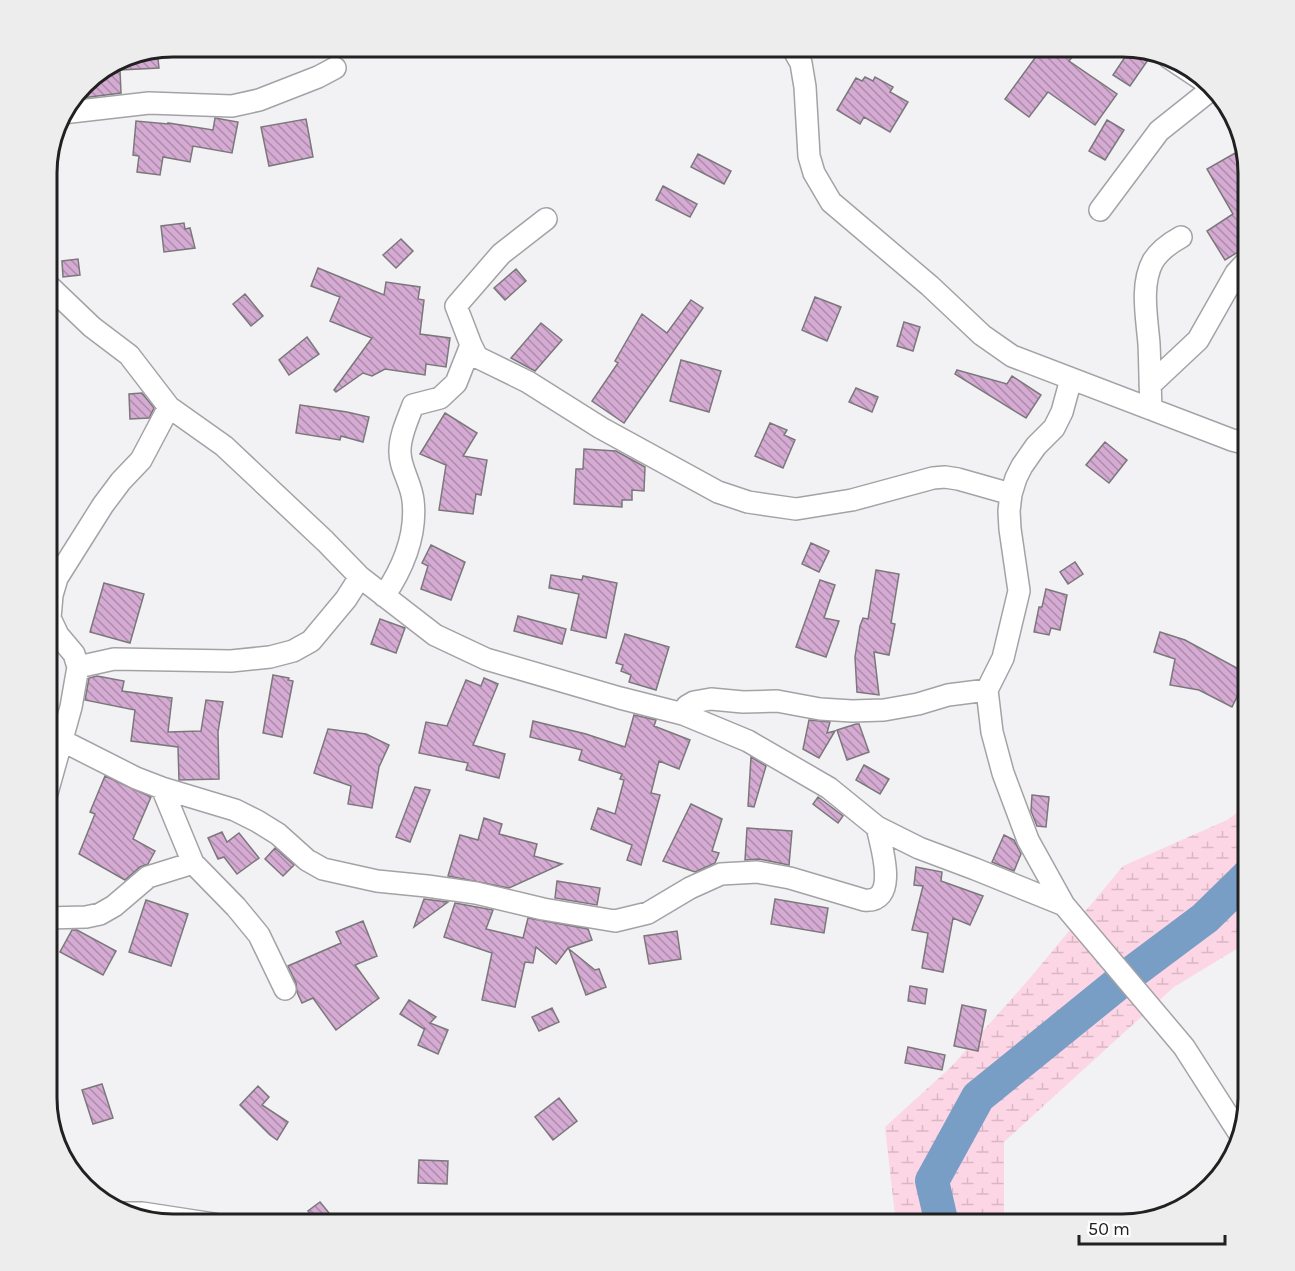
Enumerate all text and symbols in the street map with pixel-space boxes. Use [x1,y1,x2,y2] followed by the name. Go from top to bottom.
[1079,1208,1224,1246] scale bar
[1088,1218,1130,1240] text: 50 m

